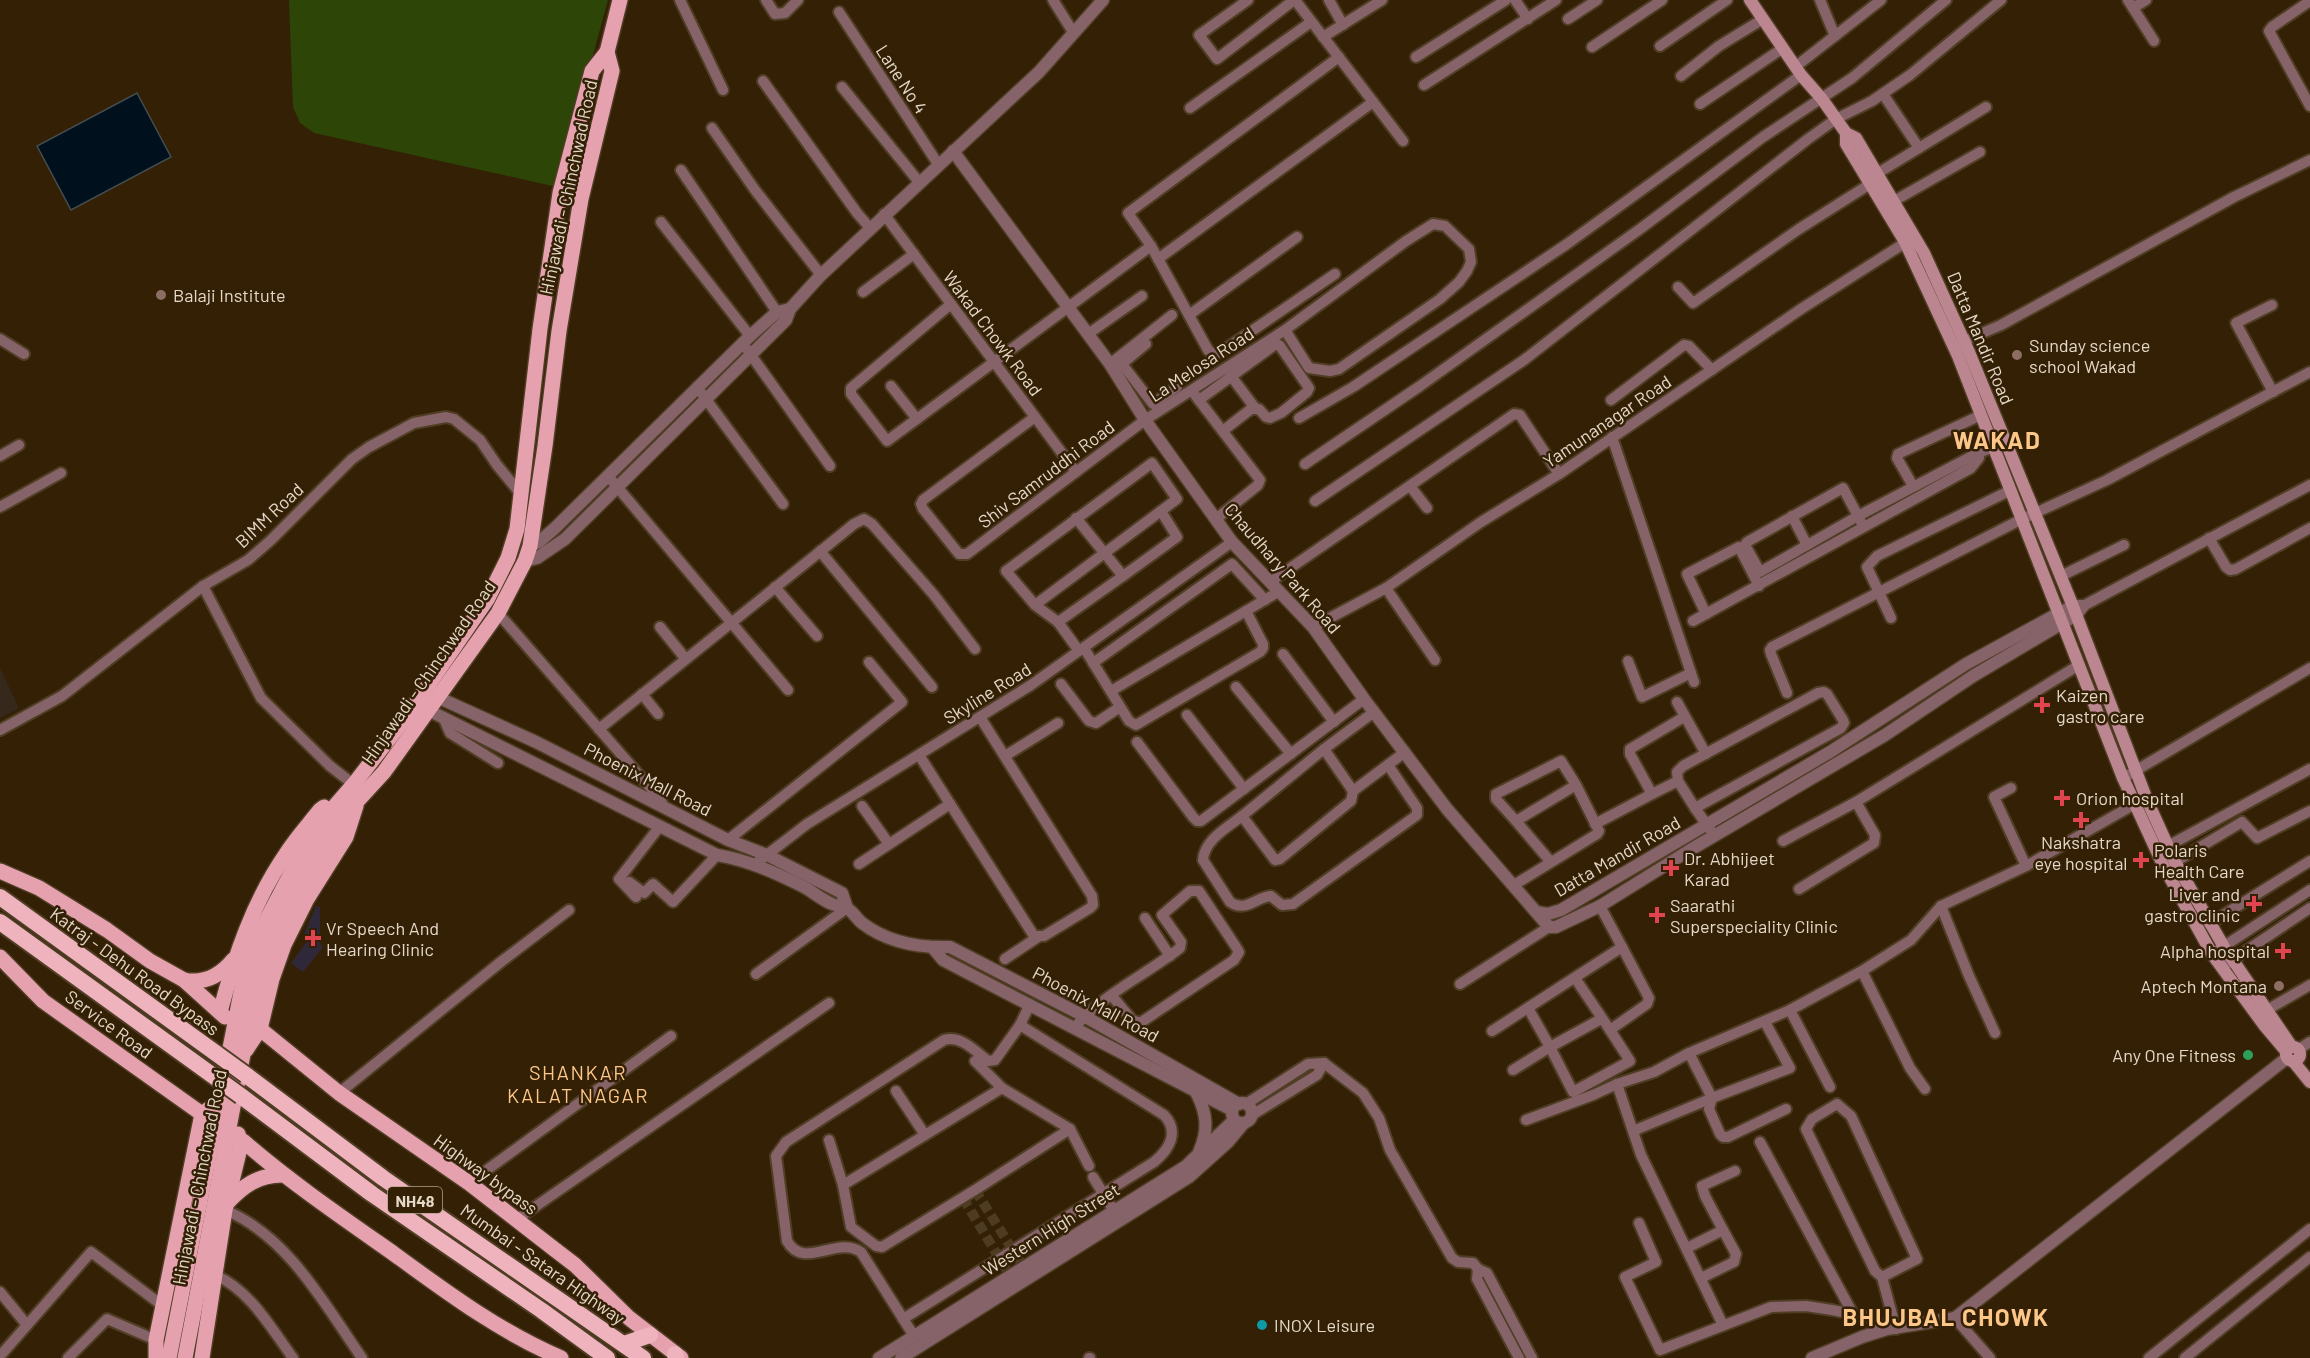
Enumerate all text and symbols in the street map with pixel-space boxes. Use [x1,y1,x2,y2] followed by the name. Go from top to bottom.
[872,40,932,118] street label: Lane No 4
[534,78,602,296] street label: Hinjawadi - Chinchwad Road
[939,266,1047,400] street label: Wakad Chowk Road
[1943,268,2019,408] street label: Datta Mandir Road
[173,284,286,306] place label: Balaji Institute
[154,288,168,302] marker: Balaji Institute
[1144,322,1258,406] street label: La Melosa Road
[2029,334,2150,377] place label: Sunday science school Wakad
[2010,348,2024,362] marker: Sunday science school Wakad
[1539,370,1675,472] street label: Yamunanagar Road
[973,416,1119,532] street label: Shiv Samruddhi Road
[1953,425,2041,454] district label: WAKAD
[230,478,308,552] street label: BIMM Road
[1220,498,1346,638] street label: Chaudhary Park Road
[356,576,500,768] street label: Hinjawadi - Chinchwad Road
[939,657,1035,729] street label: Skyline Road
[2056,684,2145,727] place label: Kaizen gastro care
[2033,696,2051,714] marker: Kaizen gastro care
[581,737,715,821] street label: Phoenix Mall Road
[2076,787,2184,809] place label: Orion hospital
[2053,789,2071,807] marker: Orion hospital
[1550,811,1684,901] street label: Datta Mandir Road
[2072,811,2090,829] marker: Nakshatra eye hospital
[2034,831,2128,874] place label: Nakshatra eye hospital
[2154,839,2245,882] place label: Polaris Health Care
[1684,847,1775,890] place label: Dr. Abhijeet Karad
[2132,851,2150,869] marker: Polaris Health Care
[1662,859,1680,877] marker: Dr. Abhijeet Karad
[2144,883,2240,926] place label: Liver and gastro clinic
[1670,894,1838,937] place label: Saarathi Superspeciality Clinic
[2245,895,2263,913] marker: Liver and gastro clinic
[46,902,224,1040] street label: Katraj - Dehu Road Bypass
[1648,906,1666,924] marker: Saarathi Superspeciality Clinic
[326,917,439,960] place label: Vr Speech And Hearing Clinic
[304,929,322,947] marker: Vr Speech And Hearing Clinic
[2160,940,2270,962] place label: Alpha hospital
[2274,942,2292,960] marker: Alpha hospital
[1029,961,1163,1047] street label: Phoenix Mall Road
[2141,975,2267,997] place label: Aptech Montana
[2272,979,2286,993] marker: Aptech Montana
[61,985,157,1063] street label: Service Road
[2112,1044,2236,1066] place label: Any One Fitness
[2241,1048,2255,1062] marker: Any One Fitness
[507,1060,649,1107] district label: SHANKAR KALAT NAGAR
[167,1067,231,1287] street label: Hinjawadi - Chinchwad Road
[430,1129,542,1219] street label: Highway bypass
[979,1178,1123,1280] street label: Western High Street
[388,1187,442,1213] road number: NH48
[457,1199,629,1329] street label: Mumbai - Satara Highway
[1842,1302,2050,1331] district label: BHUJBAL CHOWK
[1274,1314,1375,1336] place label: INOX Leisure
[1255,1318,1269,1332] marker: INOX Leisure

